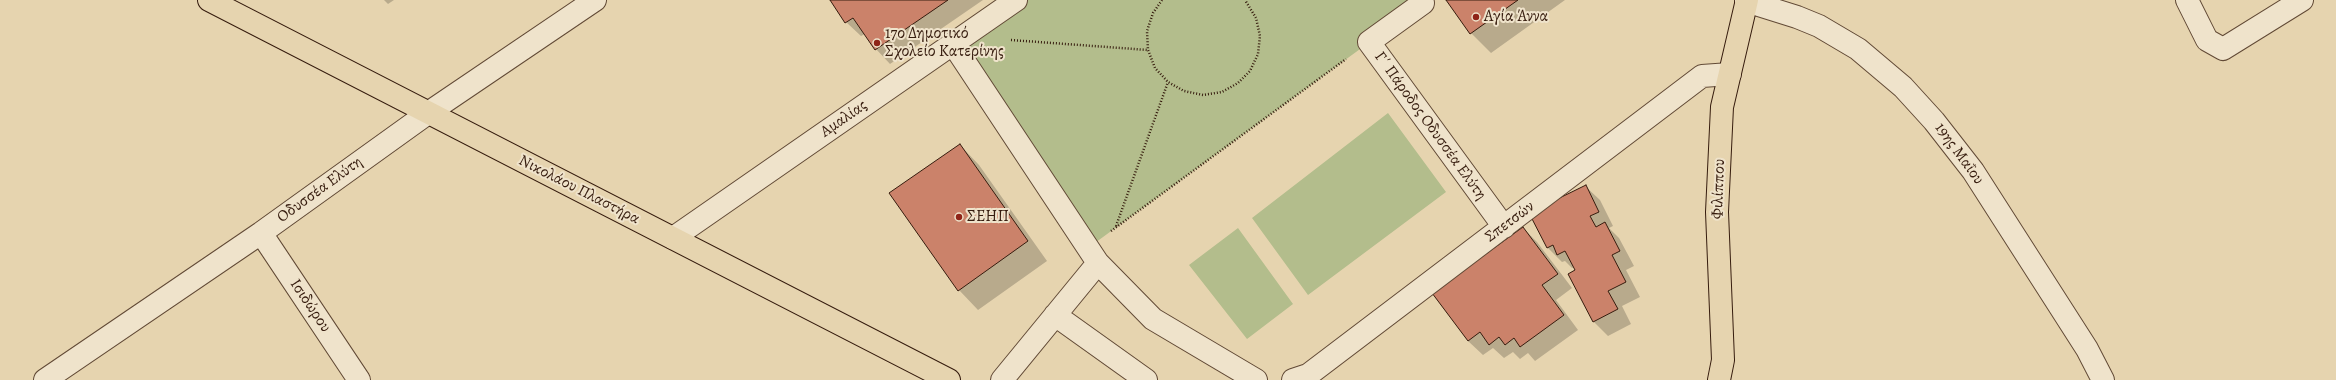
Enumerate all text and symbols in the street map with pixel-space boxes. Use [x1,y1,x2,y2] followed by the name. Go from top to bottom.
[1484,7,1548,27] place label: Αγία Άννα
[1471,12,1481,22] marker: Αγία Άννα
[885,24,1004,62] place label: 17ο Δημοτικό Σχολείο Κατερίνης
[872,38,882,48] marker: 17ο Δημοτικό Σχολείο Κατερίνης
[1370,48,1490,204] street label: Γ΄ Πάροδος Οδυσσέα Ελύτη
[817,96,871,142] street label: Αμαλίας
[1930,119,1988,189] street label: 19ης Μαΐου
[515,151,643,229] street label: Νικολάου Πλαστήρα
[274,153,366,227] street label: Οδυσσέα Ελύτη
[1708,158,1730,220] street label: Φιλίππου
[1482,197,1538,247] street label: Σπετσών
[967,207,1009,227] place label: ΣΕΗΠ
[954,212,964,222] marker: ΣΕΗΠ
[285,276,335,336] street label: Ισιδώρου

